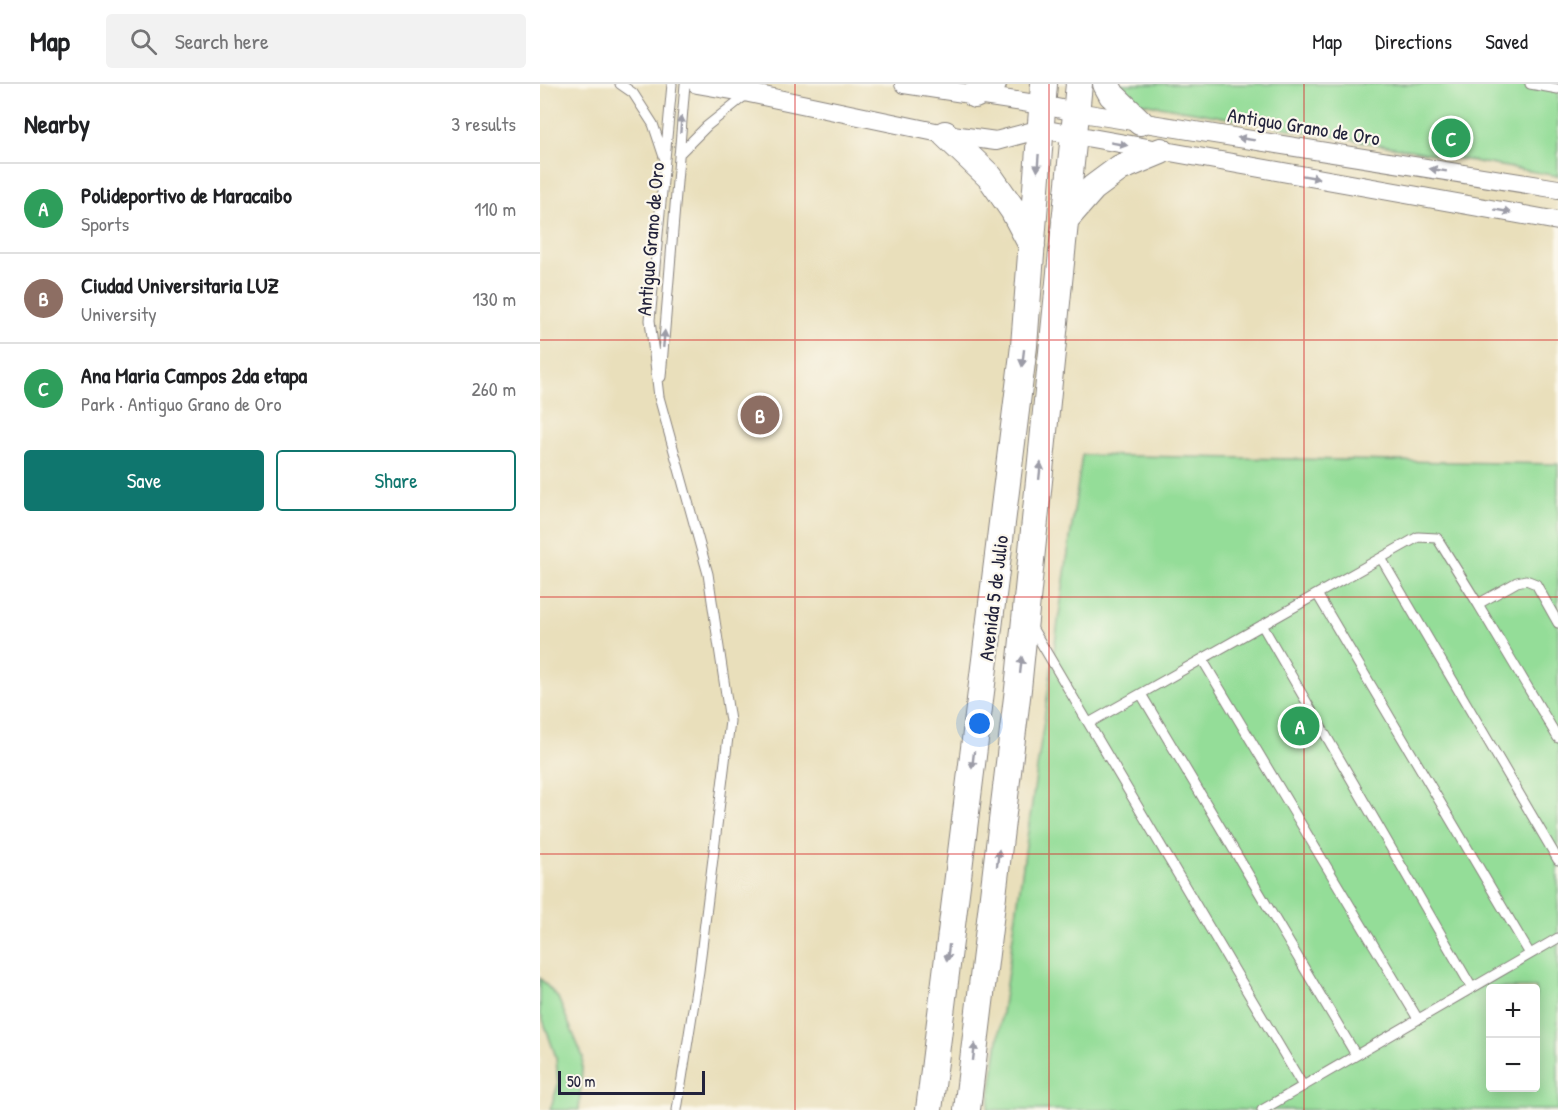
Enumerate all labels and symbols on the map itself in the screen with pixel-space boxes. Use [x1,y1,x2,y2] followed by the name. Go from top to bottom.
[1226,101,1382,151] street label: Antiguo Grano de Oro
[677,114,686,133] one-way arrow
[1432,116,1470,160] pin: C
[1236,134,1255,143] one-way arrow
[1110,140,1129,149] one-way arrow
[1033,154,1043,173] one-way arrow
[630,161,670,317] street label: Antiguo Grano de Oro
[1428,165,1447,174] one-way arrow
[1302,173,1321,182] one-way arrow
[1494,207,1513,216] one-way arrow
[659,329,669,348] one-way arrow
[1018,348,1028,367] one-way arrow
[740,392,780,438] pin: B
[1035,461,1045,480] one-way arrow
[972,534,1014,662] street label: Avenida 5 de Julio
[1016,655,1025,674] one-way arrow
[1280,704,1320,748] pin: A
[965,709,994,738] your location
[968,750,977,769] one-way arrow
[993,849,1002,868] one-way arrow
[944,944,953,963] one-way arrow
[969,1042,979,1061] one-way arrow
[558,1068,705,1096] scale bar

